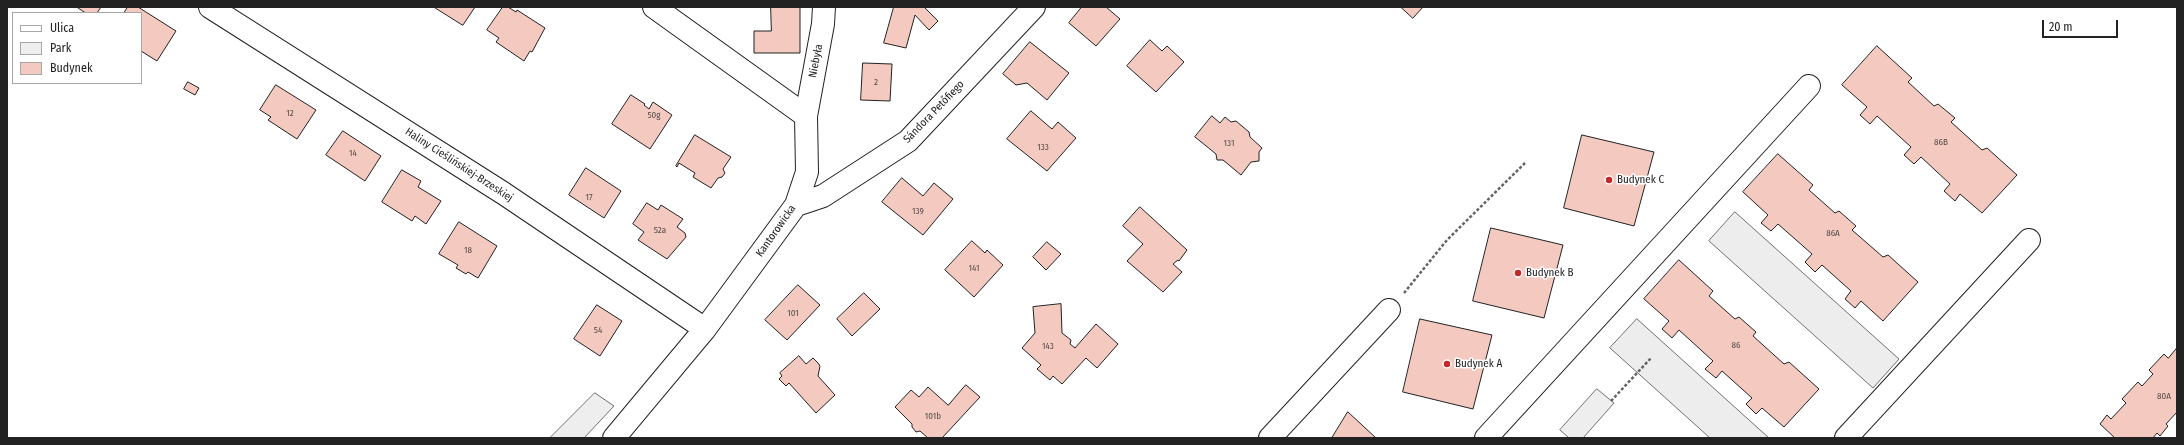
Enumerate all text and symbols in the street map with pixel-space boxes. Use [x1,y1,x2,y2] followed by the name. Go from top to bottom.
[12,12,142,84] legend
[2044,12,2120,38] scale bar
[2049,20,2073,34] text: 20 m
[50,21,74,35] text: Ulica
[50,41,71,55] text: Park
[806,43,826,79] street label: Niebyła
[50,61,92,75] text: Budynek
[874,77,878,87] house number: 2
[901,78,967,146] street label: Sándora Petőfiego
[286,108,294,118] house number: 12
[647,110,661,120] house number: 50g
[403,125,515,205] street label: Haliny Cieślińskiej-Brzeskiej
[1934,137,1948,147] house number: 86B
[1224,138,1234,148] house number: 131
[1037,142,1049,152] house number: 133
[349,148,357,158] house number: 14
[1617,173,1664,187] place label: Budynek C
[1604,175,1614,185] marker: Budynek C
[585,192,593,202] house number: 17
[753,202,799,260] street label: Kantorowicka
[912,206,924,216] house number: 139
[654,225,666,235] house number: 52a
[1826,228,1840,238] house number: 86A
[464,245,472,255] house number: 18
[969,263,979,273] house number: 141
[1526,266,1574,280] place label: Budynek B
[1513,268,1523,278] marker: Budynek B
[787,308,799,318] house number: 101
[594,325,602,335] house number: 54
[1732,340,1740,350] house number: 86
[1042,341,1054,351] house number: 143
[1455,357,1502,371] place label: Budynek A
[1442,359,1452,369] marker: Budynek A
[2157,391,2171,401] house number: 80A
[925,411,941,421] house number: 101b

